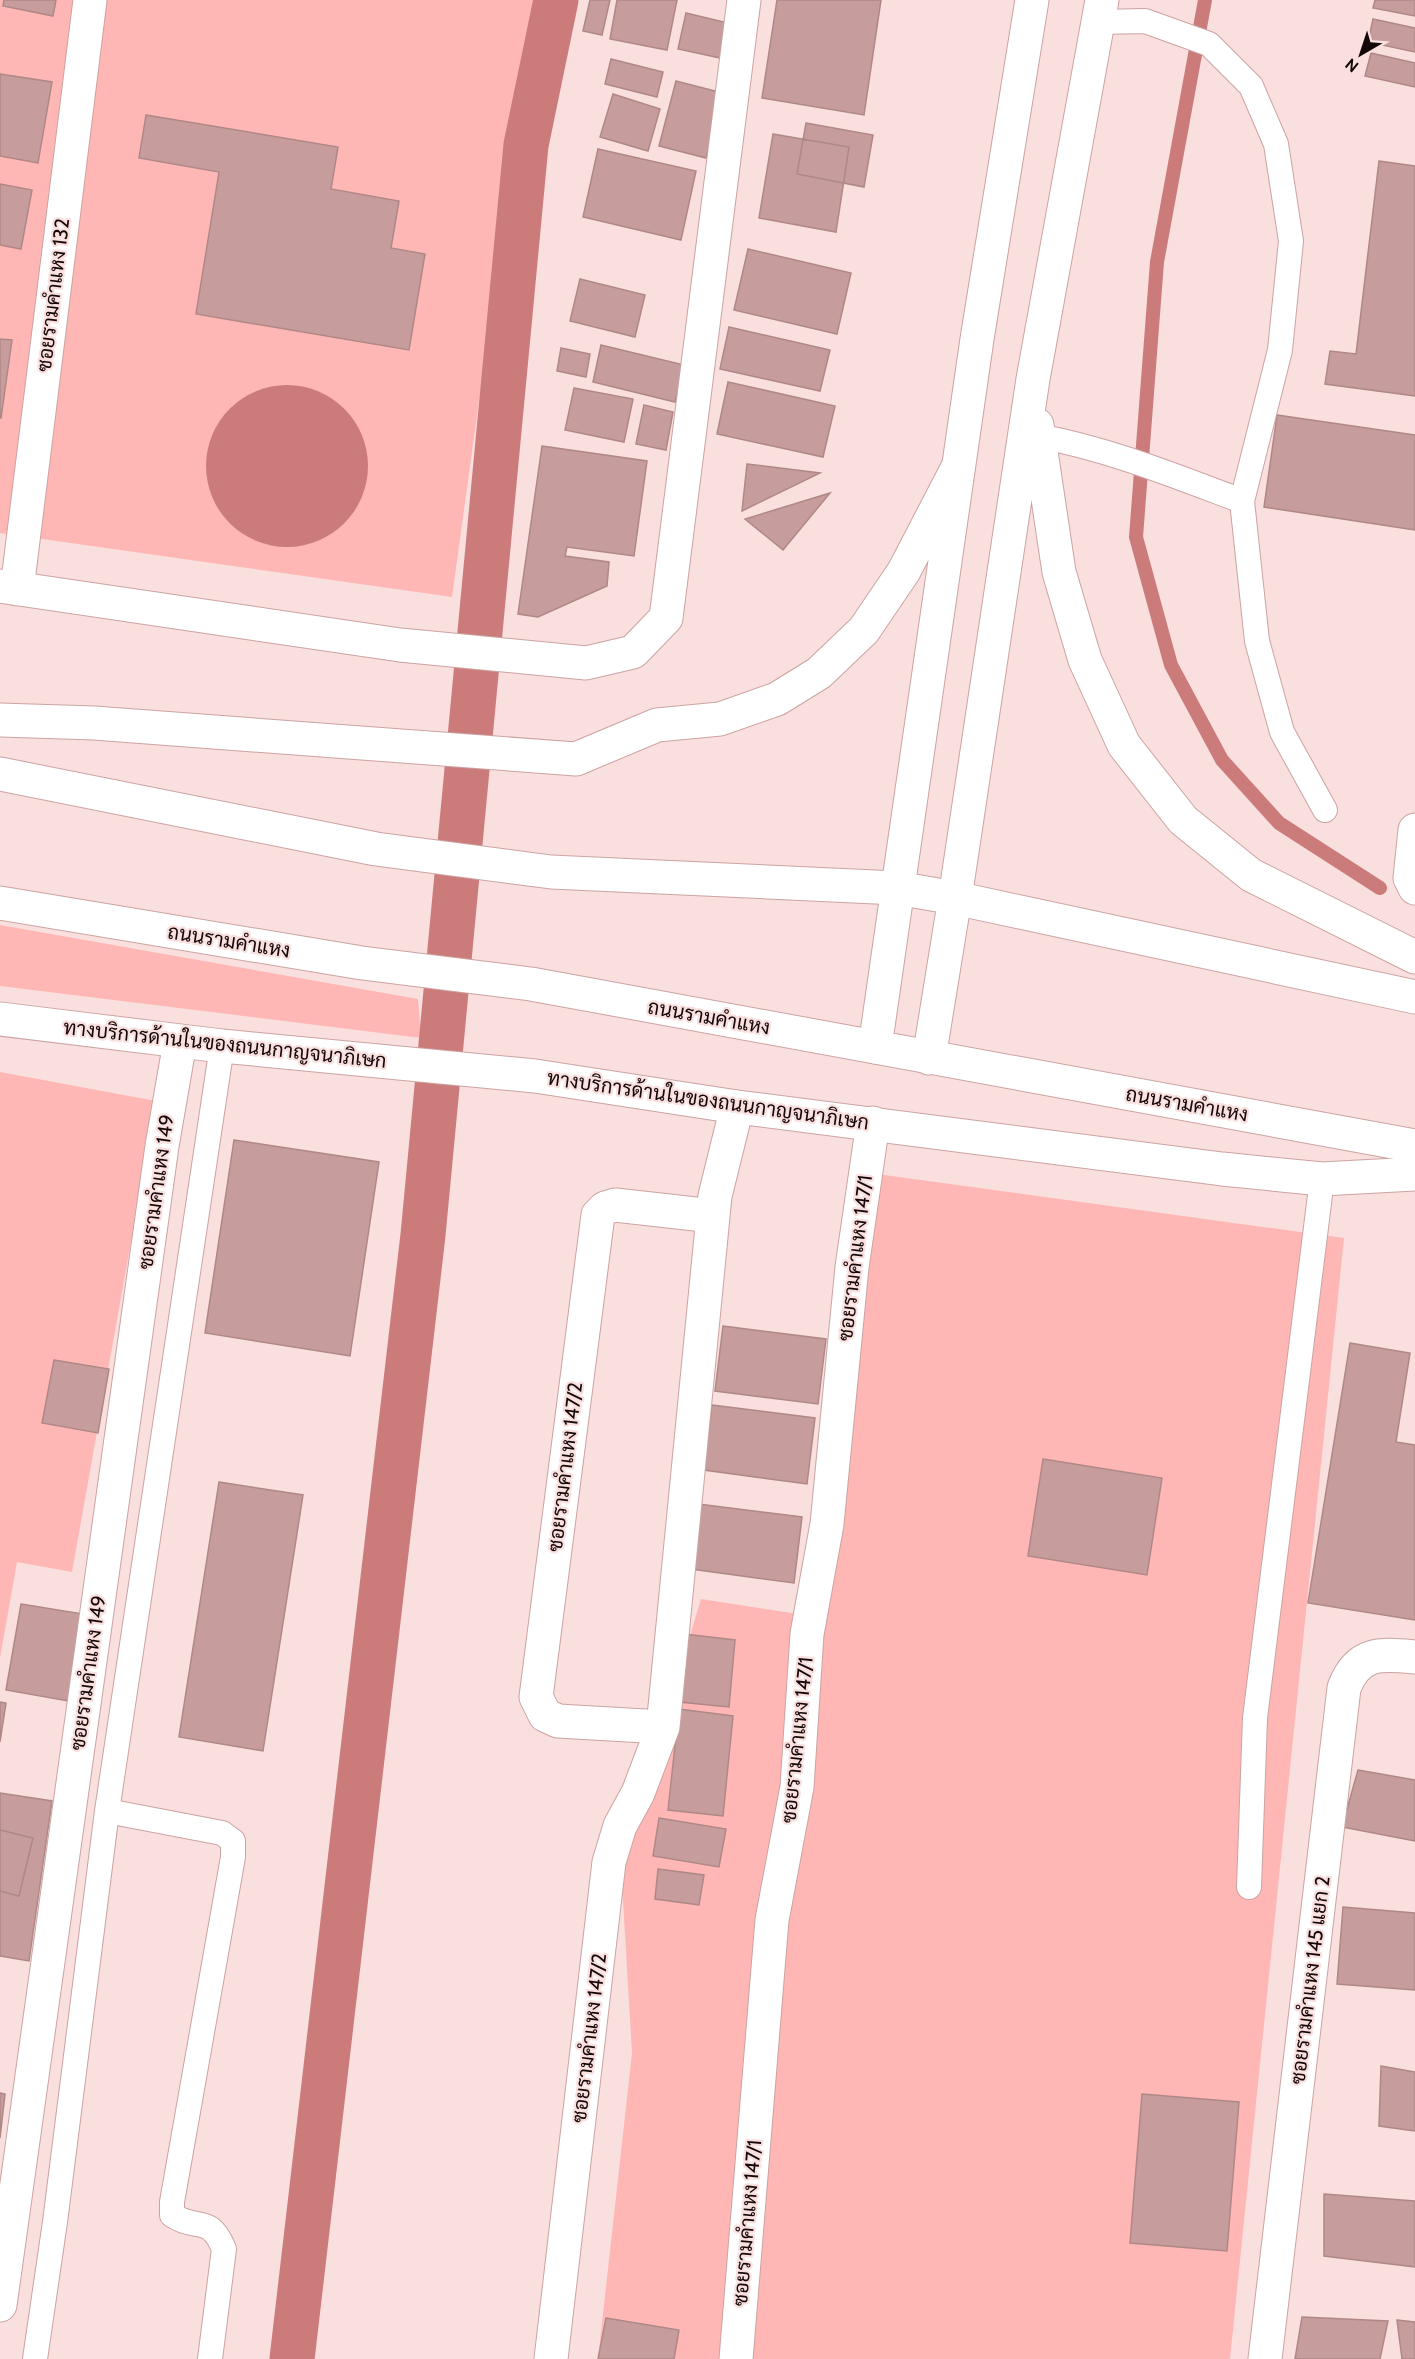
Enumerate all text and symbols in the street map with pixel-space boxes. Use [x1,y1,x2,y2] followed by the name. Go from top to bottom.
[1331,24,1391,84] north arrow
[1342,54,1362,76] text: N
[32,217,74,373] street label: ซอยรามคำแหง 132
[166,919,292,963] street label: ถนนรามคำแหง
[646,994,772,1040] street label: ถนนรามคำแหง
[62,1014,388,1073] street label: ทางบริการด้านในของถนนกาญจนาภิเษก
[546,1065,871,1134] street label: ทางบริการด้านในของถนนกาญจนาภิเษก
[1124,1081,1250,1127] street label: ถนนรามคำแหง
[133,1113,179,1271] street label: ซอยรามคำแหง 149
[833,1174,877,1342] street label: ซอยรามคำแหง 147/1
[543,1381,587,1553] street label: ซอยรามคำแหง 147/2
[65,1594,111,1752] street label: ซอยรามคำแหง 149
[776,1656,818,1824] street label: ซอยรามคำแหง 147/1
[1285,1874,1335,2086] street label: ซอยรามคำแหง 145 แยก 2
[567,1952,611,2124] street label: ซอยรามคำแหง 147/2
[728,2139,766,2307] street label: ซอยรามคำแหง 147/1

